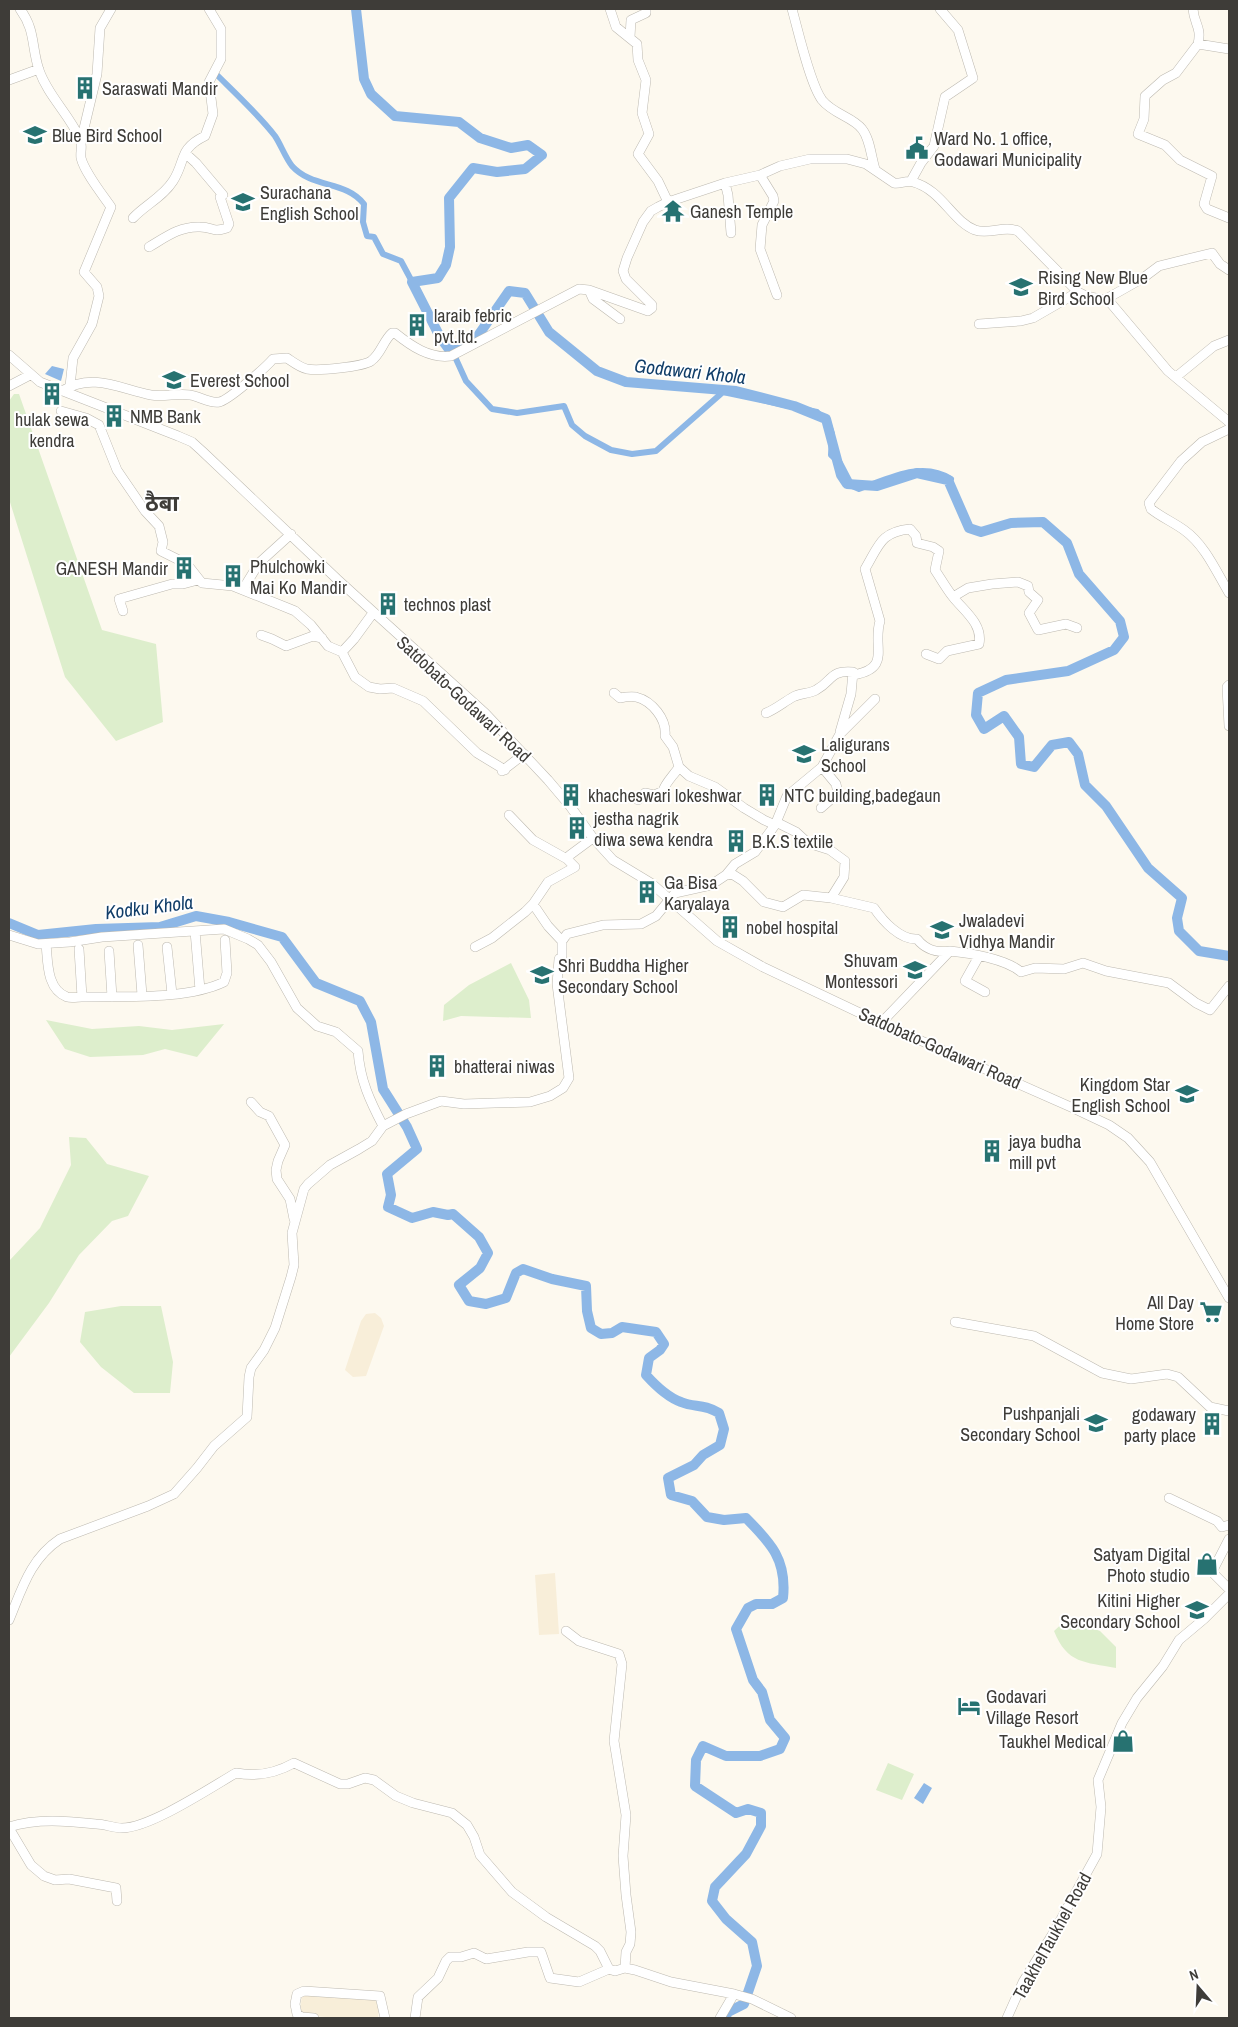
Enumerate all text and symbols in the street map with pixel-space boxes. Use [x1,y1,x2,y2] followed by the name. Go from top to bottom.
[72,75,98,101] building icon: Saraswati Mandir
[102,76,218,101] place label: Saraswati Mandir
[22,122,48,148] school or university icon: Blue Bird School
[52,123,162,148] place label: Blue Bird School
[934,126,1082,172] place label: Ward No. 1 office, Godawari Municipality
[904,135,930,161] public building icon: Ward No. 1 office, Godawari Municipality
[260,180,358,226] place label: Surachana English School
[230,189,256,215] school or university icon: Surachana English School
[660,198,686,224] temple icon: Ganesh Temple
[690,199,793,224] place label: Ganesh Temple
[1038,265,1148,311] place label: Rising New Blue Bird School
[1008,274,1034,300] school or university icon: Rising New Blue Bird School
[434,303,512,349] place label: laraib febric pvt.ltd.
[404,312,430,338] building icon: laraib febric pvt.ltd.
[633,352,747,390] water label: Godawari Khola
[161,367,187,393] school or university icon: Everest School
[190,368,289,393] place label: Everest School
[39,381,65,407] building icon: hulak sewa kendra
[101,403,127,429] building icon: NMB Bank
[130,404,201,429] place label: NMB Bank
[15,407,89,453] place label: hulak sewa kendra
[145,488,179,518] district label: ठैबा
[250,554,347,600] place label: Phulchowki Mai Ko Mandir
[171,555,197,581] building icon: GANESH Mandir
[56,556,168,581] place label: GANESH Mandir
[220,563,246,589] building icon: Phulchowki Mai Ko Mandir
[375,591,401,617] building icon: technos plast
[404,592,491,617] place label: technos plast
[391,630,537,768] street label: Satdobato-Godawari Road
[821,732,890,778] place label: Laligurans School
[791,741,817,767] school or university icon: Laligurans School
[558,782,584,808] building icon: khacheswari lokeshwar
[754,782,780,808] building icon: NTC building,badegaun
[588,783,741,808] place label: khacheswari lokeshwar
[784,783,941,808] place label: NTC building,badegaun
[593,806,713,852] place label: jestha nagrik diwa sewa kendra
[564,815,590,841] building icon: jestha nagrik diwa sewa kendra
[723,828,749,854] building icon: B.K.S textile
[752,829,833,854] place label: B.K.S textile
[664,870,730,916] place label: Ga Bisa Karyalaya
[634,879,660,905] building icon: Ga Bisa Karyalaya
[104,889,195,925] water label: Kodku Khola
[959,908,1055,954] place label: Jwaladevi Vidhya Mandir
[717,914,743,940] building icon: nobel hospital
[746,915,838,940] place label: nobel hospital
[929,917,955,943] school or university icon: Jwaladevi Vidhya Mandir
[825,948,898,994] place label: Shuvam Montessori
[558,953,689,999] place label: Shri Buddha Higher Secondary School
[902,957,928,983] school or university icon: Shuvam Montessori
[529,962,555,988] school or university icon: Shri Buddha Higher Secondary School
[855,1001,1025,1095] street label: Satdobato-Godawari Road
[424,1053,450,1079] building icon: bhatterai niwas
[454,1054,555,1079] place label: bhatterai niwas
[1072,1072,1170,1118] place label: Kingdom Star English School
[1174,1081,1200,1107] school or university icon: Kingdom Star English School
[1008,1129,1081,1175] place label: jaya budha mill pvt
[979,1138,1005,1164] building icon: jaya budha mill pvt
[1115,1290,1195,1336] place label: All Day Home Store
[1198,1299,1224,1325] supermarket icon: All Day Home Store
[960,1401,1080,1447] place label: Pushpanjali Secondary School
[1124,1402,1197,1448] place label: godawary party place
[1083,1410,1109,1436] school or university icon: Pushpanjali Secondary School
[1199,1411,1225,1437] building icon: godawary party place
[1093,1542,1190,1588] place label: Satyam Digital Photo studio
[1194,1551,1220,1577] shop icon: Satyam Digital Photo studio
[1060,1588,1180,1634] place label: Kitini Higher Secondary School
[1184,1597,1210,1623] school or university icon: Kitini Higher Secondary School
[986,1684,1078,1730] place label: Godavari Village Resort
[956,1693,982,1719] hotel icon: Godavari Village Resort
[1110,1728,1136,1754] shop icon: Taukhel Medical
[999,1729,1106,1754] place label: Taukhel Medical
[1007,1868,1097,2004] street label: TaakhelTaukhel Road
[1173,1962,1223,2012] north arrow
[1187,1965,1201,1985] text: N

